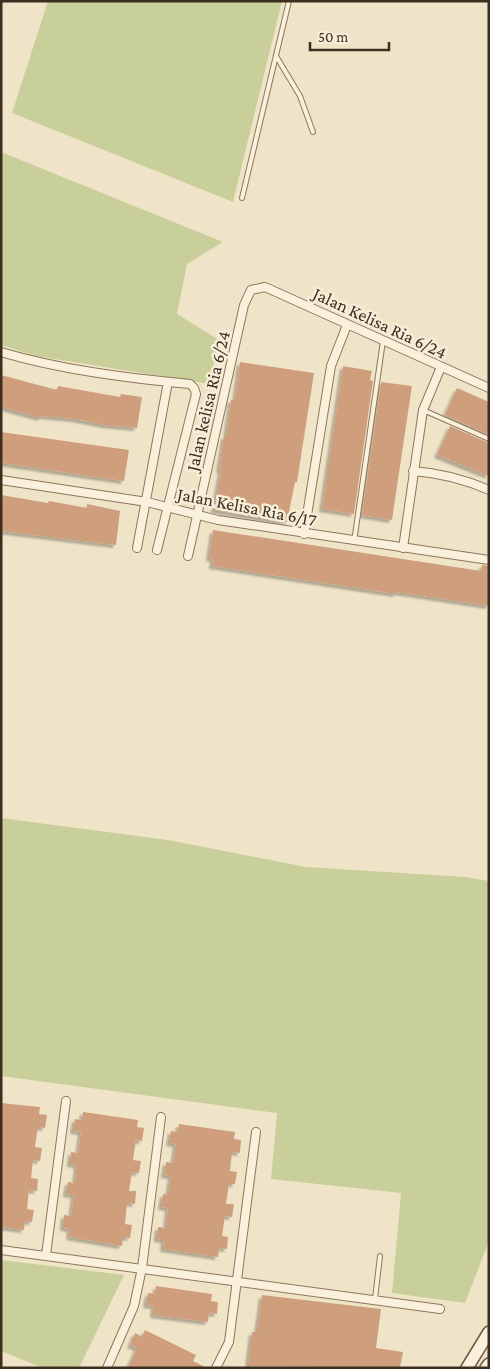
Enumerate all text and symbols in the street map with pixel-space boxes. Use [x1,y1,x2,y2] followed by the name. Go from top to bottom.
[310,20,389,52] scale bar
[318,29,348,45] text: 50 m
[308,282,450,363] street label: Jalan Kelisa Ria 6/24
[182,329,234,475] street label: Jalan kelisa Ria 6/24
[174,483,318,530] street label: Jalan Kelisa Ria 6/17

